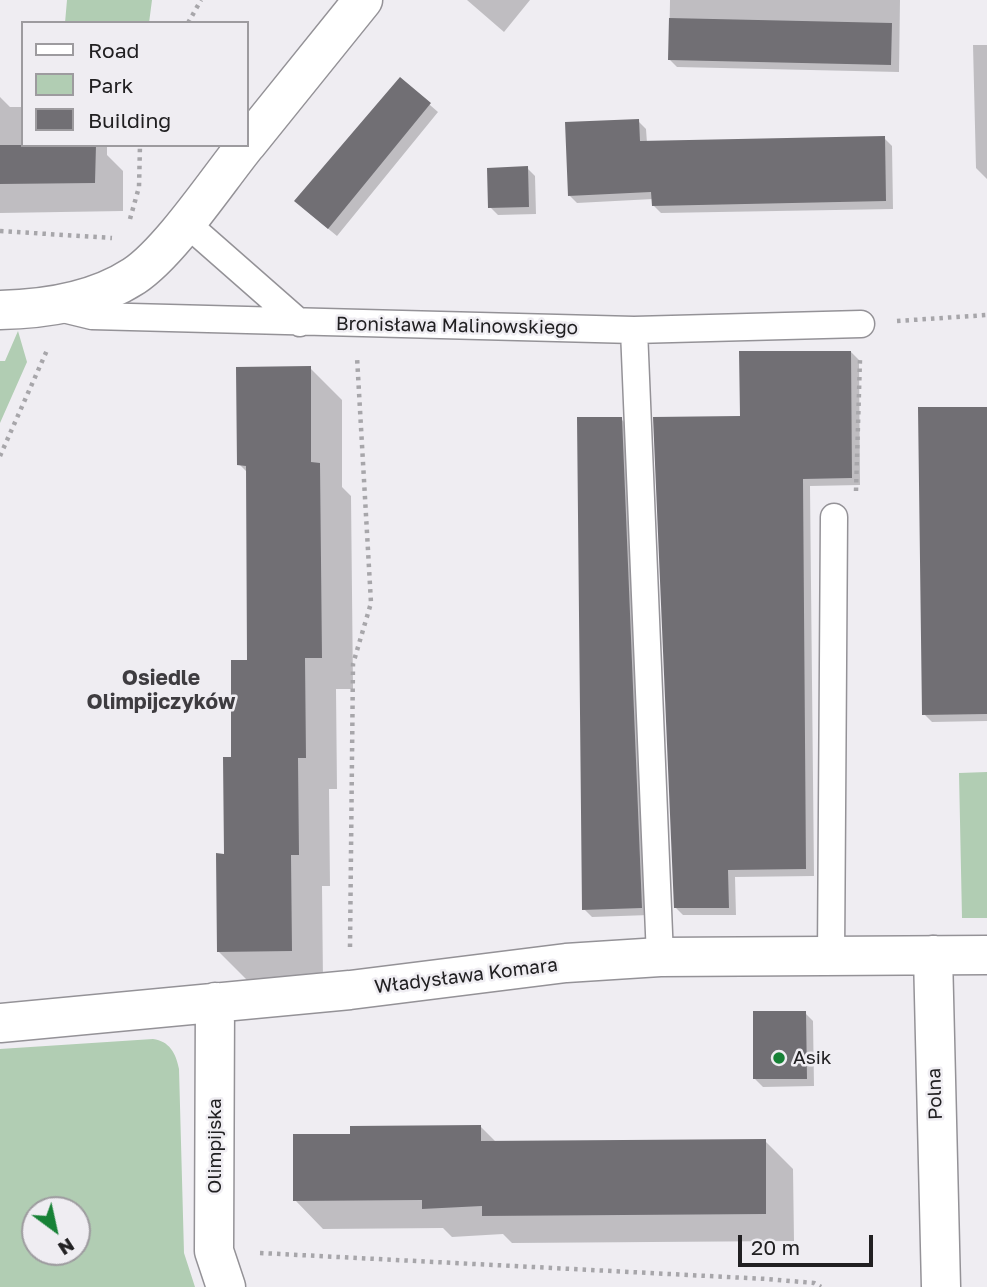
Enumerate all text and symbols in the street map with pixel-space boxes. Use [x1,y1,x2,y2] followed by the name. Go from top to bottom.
[21,21,248,147] legend
[88,37,139,63] text: Road
[88,72,133,98] text: Park
[88,107,171,133] text: Building
[336,312,578,340] street label: Bronisława Malinowskiego
[87,665,235,715] district label: Osiedle Olimpijczyków
[373,953,559,999] street label: Władysława Komara
[793,1047,832,1069] place label: Asik
[771,1050,787,1066] marker: Asik
[923,1068,947,1120] street label: Polna
[204,1098,226,1194] street label: Olimpijska
[21,1196,91,1266] north arrow
[742,1220,877,1264] scale bar
[54,1234,79,1261] text: N
[751,1234,800,1260] text: 20 m

